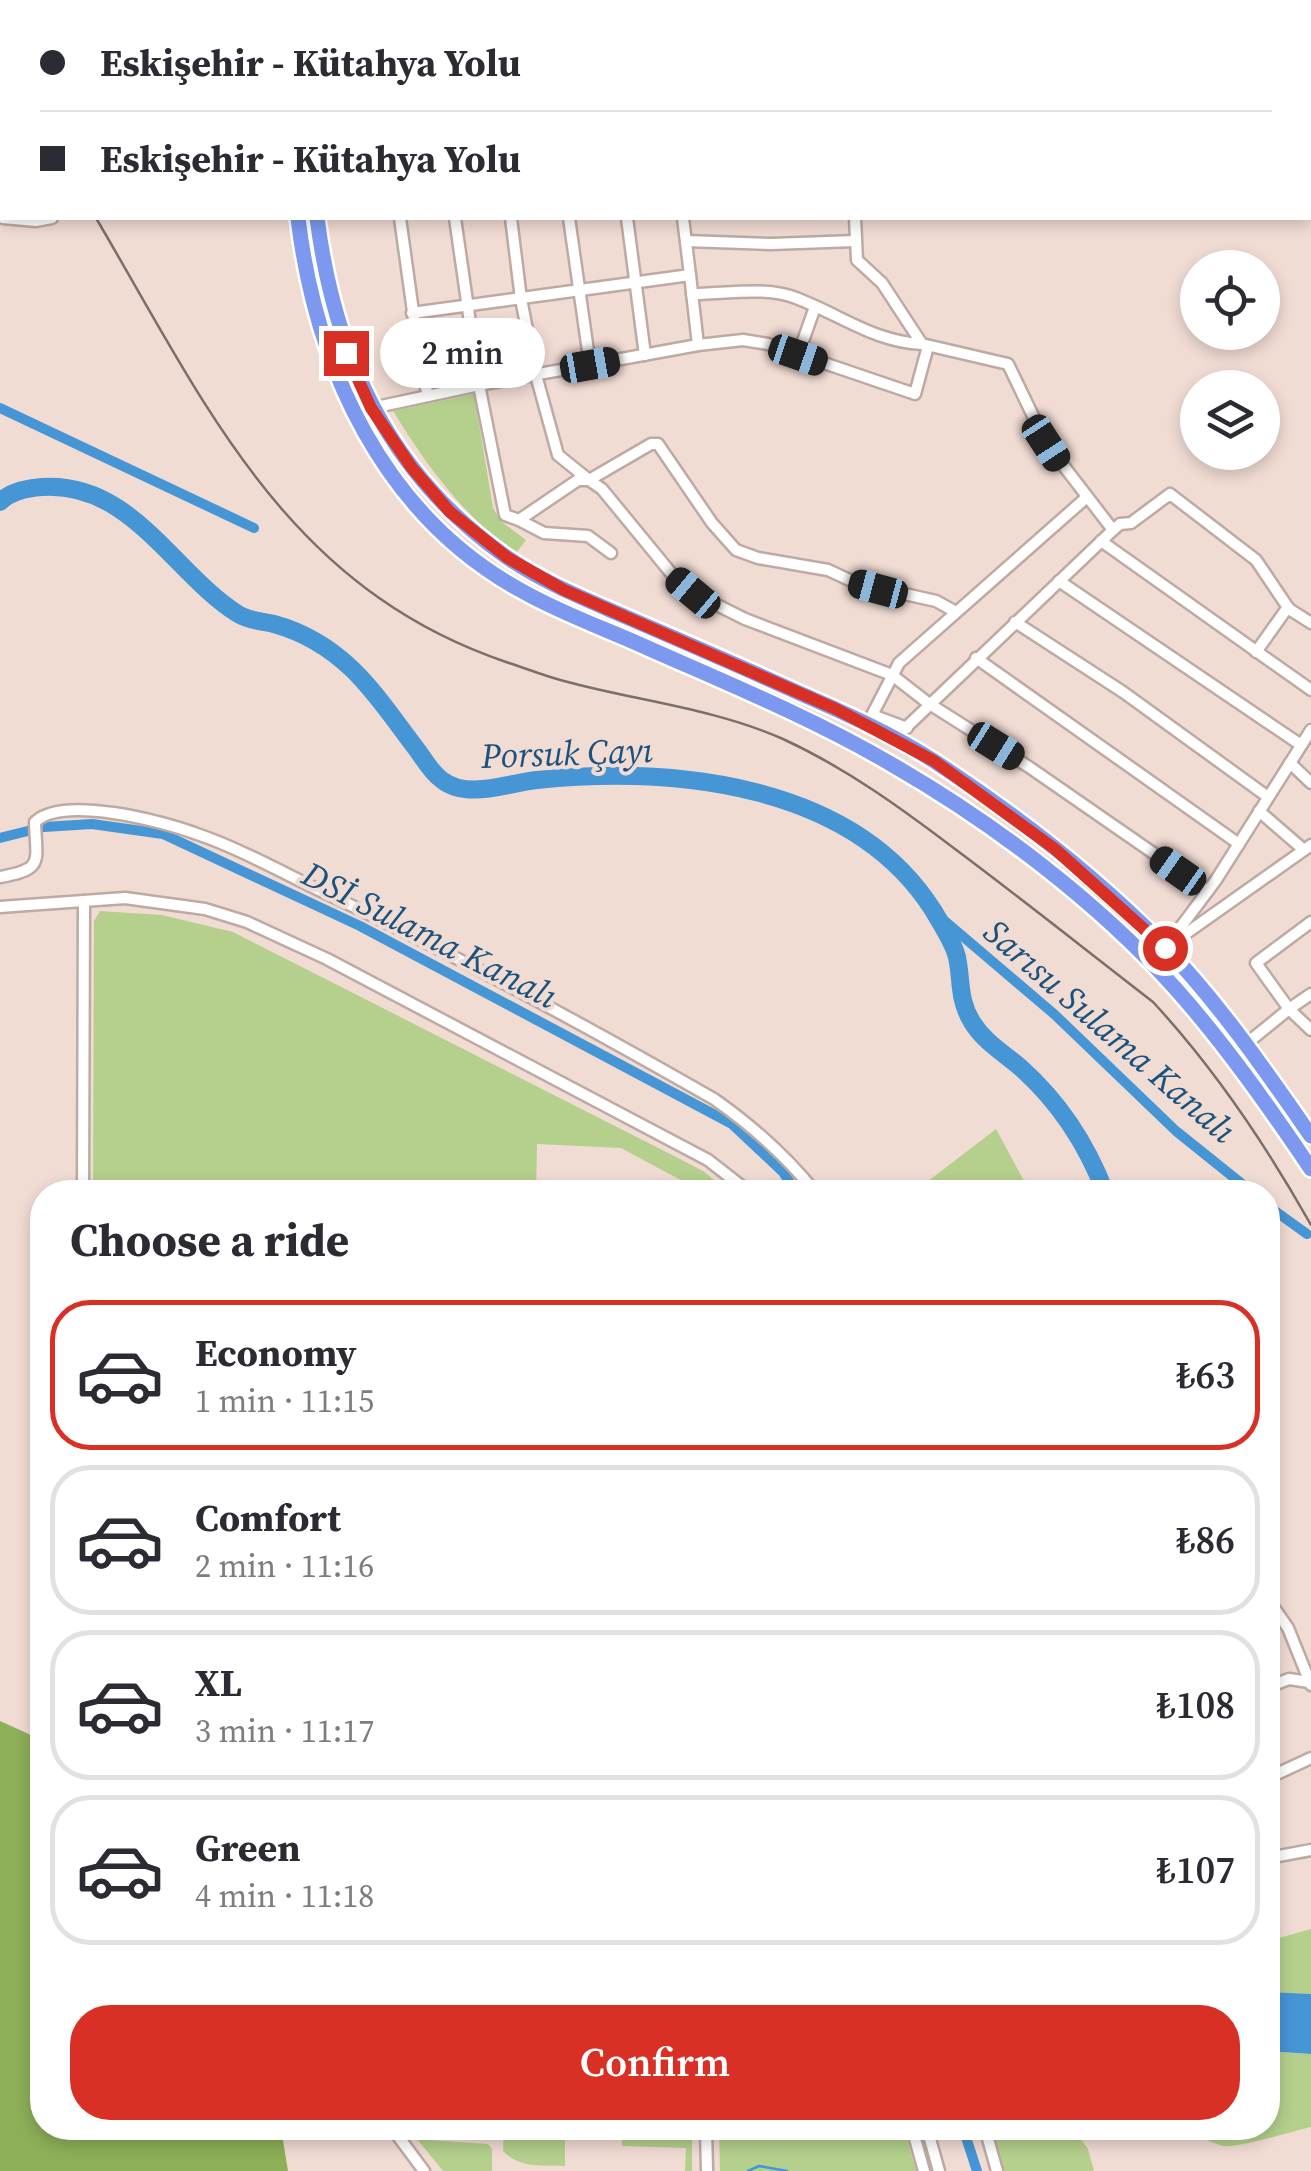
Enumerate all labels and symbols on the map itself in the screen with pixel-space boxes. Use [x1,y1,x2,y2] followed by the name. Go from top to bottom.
[381,318,546,388] callout: 2 min
[324,331,369,376] route end
[765,331,831,379] car
[558,345,622,385] car
[1017,410,1075,476] car
[660,562,726,624] car
[845,567,911,611] car
[963,717,1029,775] car
[479,726,654,780] water label: Porsuk Çayı
[1145,842,1211,900] car
[293,849,566,1020] water label: DSİ Sulama Kanalı
[974,908,1247,1154] water label: Sarısu Sulama Kanalı
[1143,926,1188,971] route start

